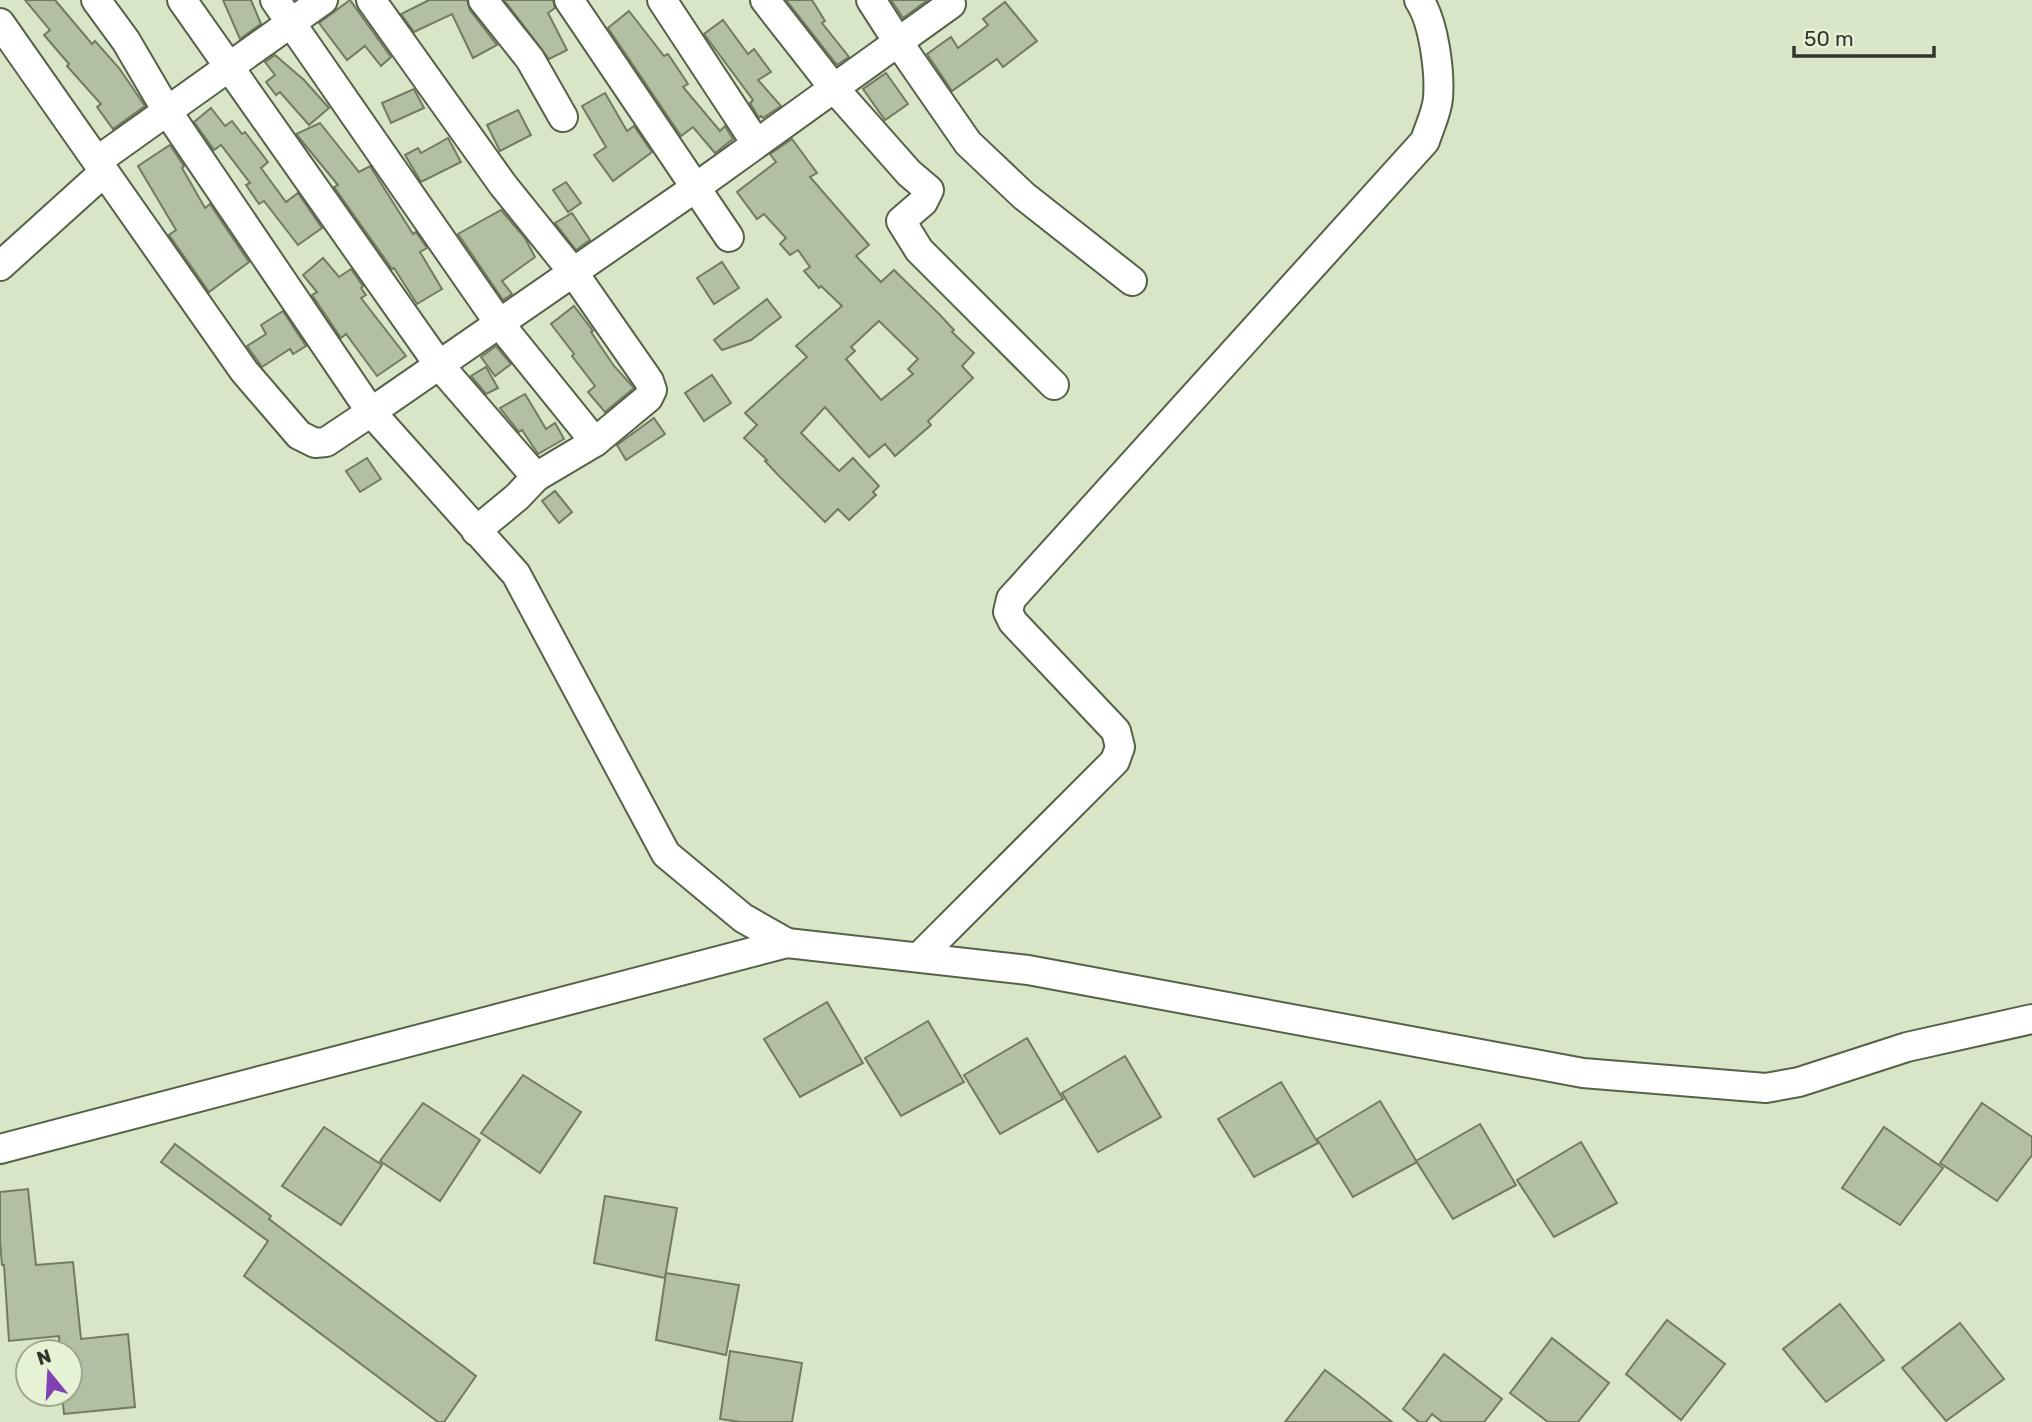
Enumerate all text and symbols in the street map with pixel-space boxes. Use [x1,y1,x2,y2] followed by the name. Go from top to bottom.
[1794,14,1934,58] scale bar
[1804,26,1854,51] text: 50 m
[14,1338,84,1408] north arrow
[34,1344,54,1370] text: N

